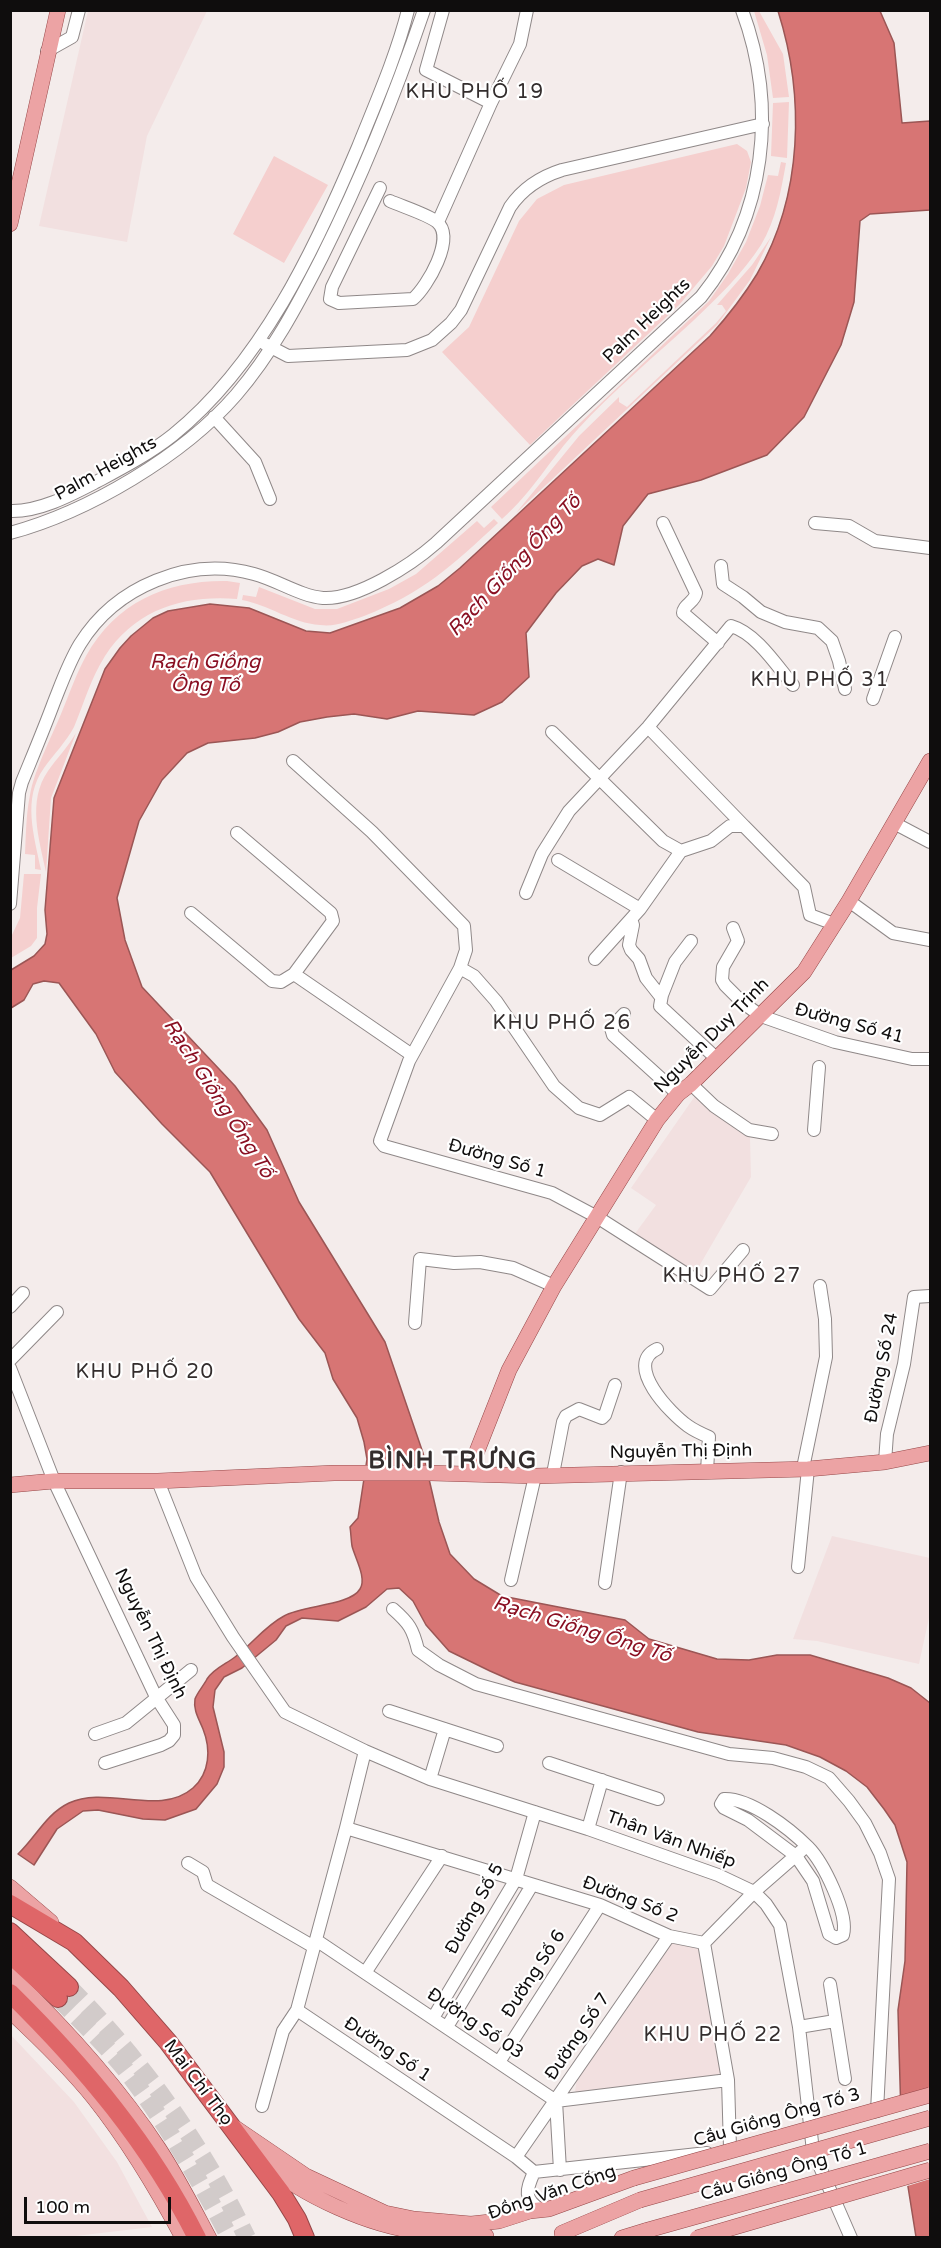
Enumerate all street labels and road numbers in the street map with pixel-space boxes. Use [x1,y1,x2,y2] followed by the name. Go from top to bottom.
[599,274,695,368] street label: Palm Heights
[51,432,161,506] street label: Palm Heights
[650,974,774,1098] street label: Nguyễn Duy Trinh
[792,999,906,1049] street label: Đường Số 41
[446,1135,548,1183] street label: Đường Số 1
[861,1311,903,1425] street label: Đường Số 24
[609,1440,753,1464] street label: Nguyễn Thị Định
[109,1565,191,1703] street label: Nguyễn Thị Định
[603,1807,739,1873] street label: Thân Văn Nhiếp
[441,1860,509,1958] street label: Đường Số 5
[579,1872,681,1928] street label: Đường Số 2
[498,1926,570,2022] street label: Đường Số 6
[423,1984,527,2064] street label: Đường Số 03
[541,1989,615,2085] street label: Đường Số 7
[339,2013,435,2087] street label: Đường Số 1
[159,2036,237,2130] street label: Mai Chí Thọ
[691,2084,863,2152] street label: Cầu Giồng Ông Tố 3
[698,2138,870,2206] street label: Cầu Giồng Ông Tố 1
[485,2161,619,2225] street label: Đồng Văn Cống

